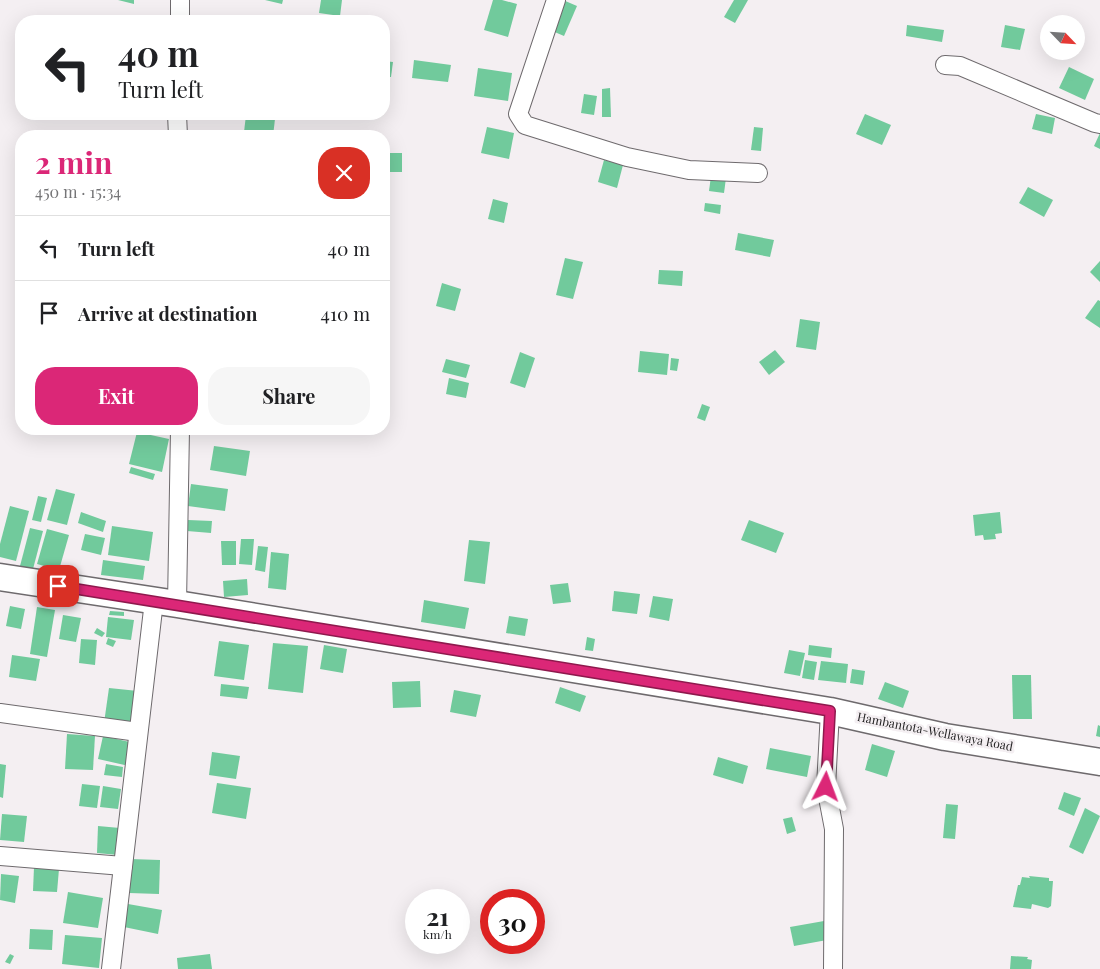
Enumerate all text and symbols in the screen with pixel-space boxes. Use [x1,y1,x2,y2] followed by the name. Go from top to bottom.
[1040,15,1085,60] north arrow
[1040,15,1085,60] map controls
[118,29,199,76] text: 40 m
[35,35,100,100] icon: left
[118,74,203,104] text: Turn left
[35,142,112,182] text: 2 min
[318,147,370,199] button: close
[35,181,121,202] text: 450 m · 15:34
[35,234,63,262] icon: left
[78,235,155,261] text: Turn left
[328,235,370,261] text: 40 m
[35,299,63,327] icon: arrive
[78,300,258,326] text: Arrive at destination
[321,300,370,326] text: 410 m
[35,367,198,425] button: Exit
[208,367,370,425] button: Share
[37,565,79,607] pin
[44,572,72,600] icon: arrive
[856,708,1015,754] street label: Hambantota-Wellawaya Road
[799,760,851,812] position arrow
[480,889,545,954] speed limit sign: 30
[426,899,449,932] text: 21
[423,926,452,942] text: km/h

